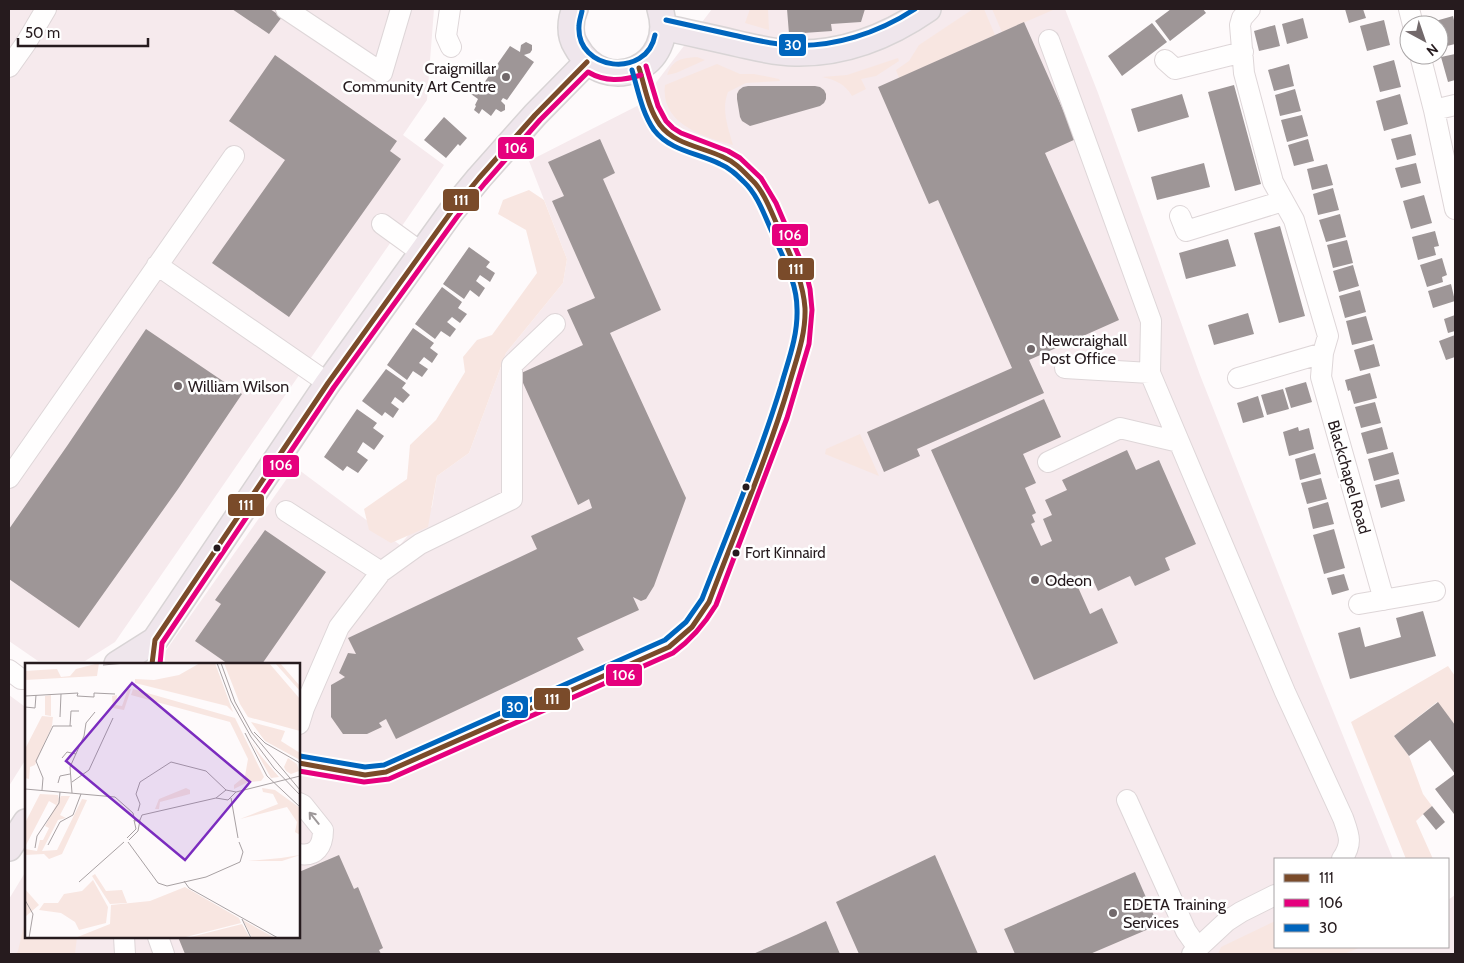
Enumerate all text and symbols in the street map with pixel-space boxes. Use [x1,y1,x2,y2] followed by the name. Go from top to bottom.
[18,15,148,47] scale bar
[1399,15,1449,65] north arrow
[25,24,60,42] text: 50 m
[778,33,807,57] line badge: 30
[784,36,802,54] text: 30
[1423,40,1442,60] text: N
[343,59,497,96] place label: Craigmillar Community Art Centre
[500,71,512,83] marker: Craigmillar Community Art Centre
[497,136,535,160] line badge: 106
[505,139,528,157] text: 106
[442,188,480,212] line badge: 111
[453,191,469,209] text: 111
[771,223,809,247] line badge: 106
[779,226,802,244] text: 106
[777,257,815,281] line badge: 111
[788,260,804,278] text: 111
[1041,331,1127,368] place label: Newcraighall Post Office
[1025,343,1037,355] marker: Newcraighall Post Office
[188,377,289,396] place label: William Wilson
[172,380,184,392] marker: William Wilson
[1324,418,1374,536] street label: Blackchapel Road
[262,454,300,478] line badge: 106
[270,456,293,474] text: 106
[741,482,751,492] unlabelled marker
[227,493,265,517] line badge: 111
[238,496,254,514] text: 111
[212,543,222,553] unlabelled marker
[745,544,826,562] place label: Fort Kinnaird
[731,548,741,558] marker: Fort Kinnaird
[1045,571,1092,590] place label: Odeon
[1029,574,1041,586] marker: Odeon
[25,663,300,938] inset map
[605,663,643,687] line badge: 106
[613,666,636,684] text: 106
[533,687,571,711] line badge: 111
[544,690,560,708] text: 111
[501,695,529,719] line badge: 30
[506,698,524,716] text: 30
[308,812,319,825] one-way arrow
[1274,858,1449,948] legend
[1319,869,1334,887] text: 111
[1319,894,1343,912] text: 106
[1123,895,1227,932] place label: EDETA Training Services
[1107,907,1119,919] marker: EDETA Training Services
[1319,919,1338,937] text: 30

